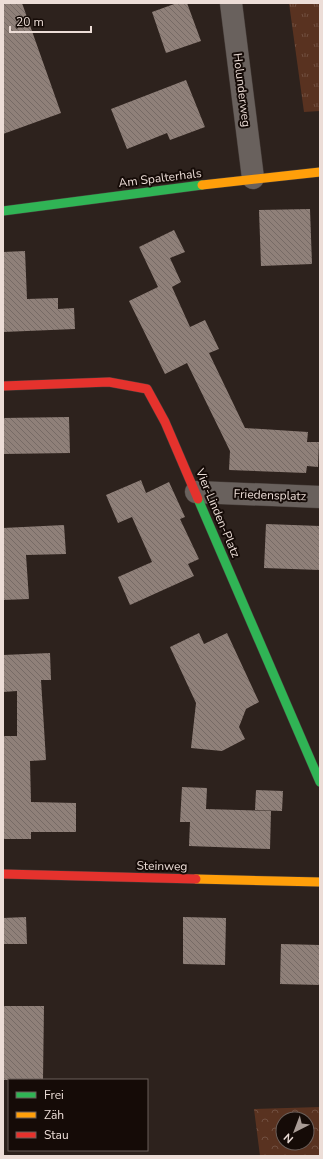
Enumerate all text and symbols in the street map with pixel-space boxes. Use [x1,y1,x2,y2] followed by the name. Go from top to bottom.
[10,8,91,34] scale bar
[16,14,44,30] text: 20 m
[230,52,254,128] street label: Holunderweg
[118,165,203,191] street label: Am Spalterhals
[192,465,244,560] street label: Vier-Linden-Platz
[233,486,307,504] street label: Friedensplatz
[136,858,188,874] street label: Steinweg
[8,1079,148,1151] legend
[44,1087,64,1103] text: Frei
[44,1107,64,1123] text: Zäh
[275,1111,315,1151] north arrow
[44,1127,69,1143] text: Stau
[281,1130,297,1146] text: N

